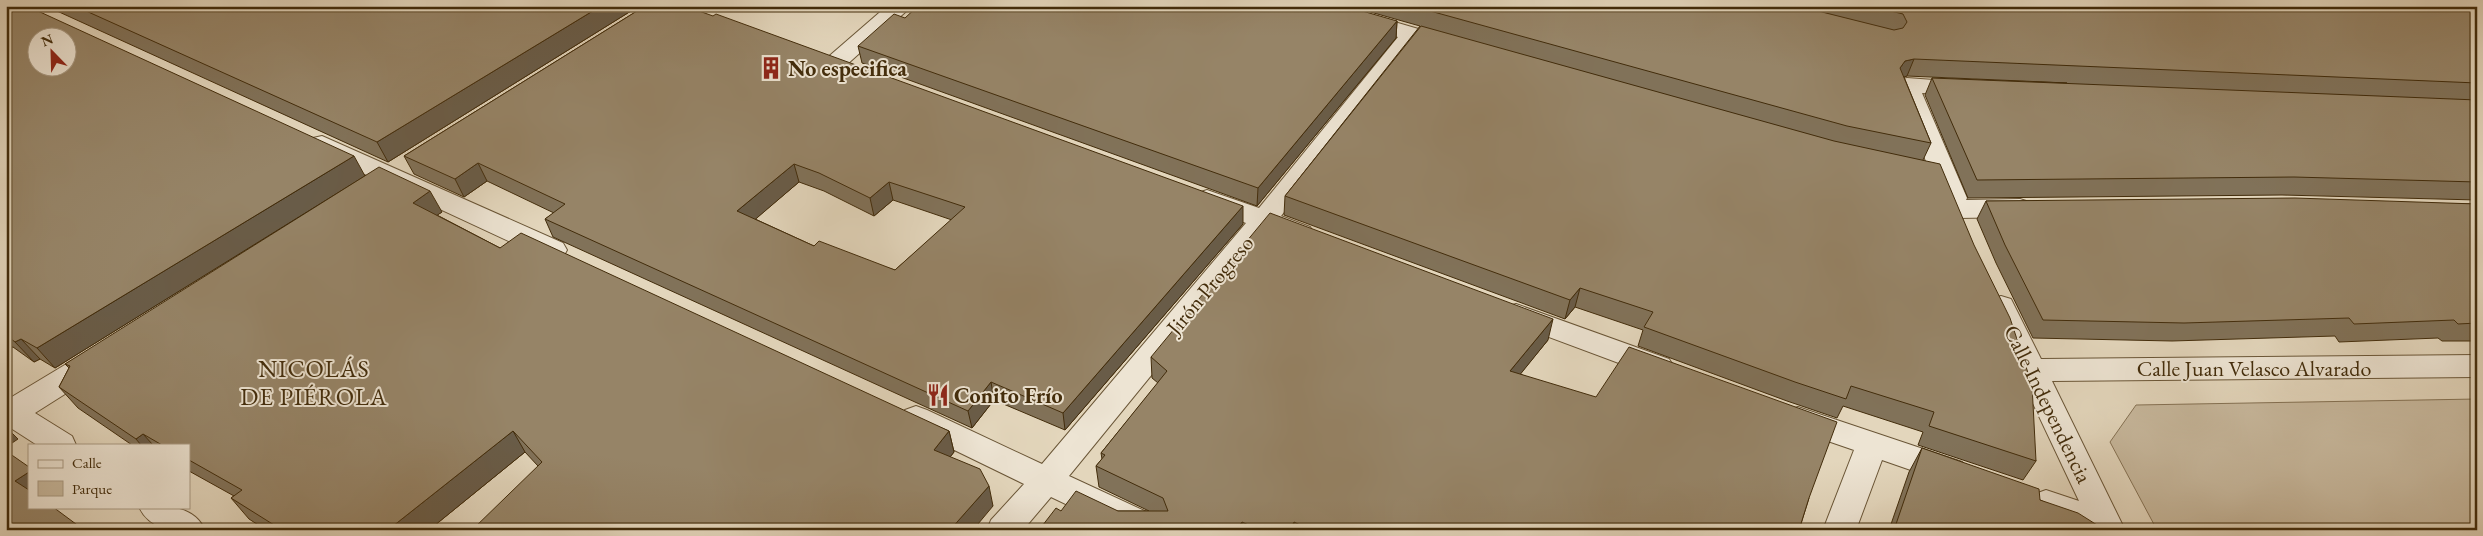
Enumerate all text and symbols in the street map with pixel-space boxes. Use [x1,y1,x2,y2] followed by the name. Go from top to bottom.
[28,28,78,78] north arrow
[38,29,56,51] text: N
[788,54,907,83] place label: No especifica
[758,55,784,81] building icon: No especifica
[1159,229,1260,342] street label: Jirón Progreso
[1997,320,2099,488] street label: Calle Independencia
[240,353,388,412] district label: NICOLÁS DE PIÉROLA
[2137,354,2371,383] street label: Calle Juan Velasco Alvarado
[954,381,1063,410] place label: Conito Frío
[925,382,951,408] restaurant icon: Conito Frío
[28,444,190,508] legend
[72,453,102,472] text: Calle
[72,479,112,498] text: Parque

